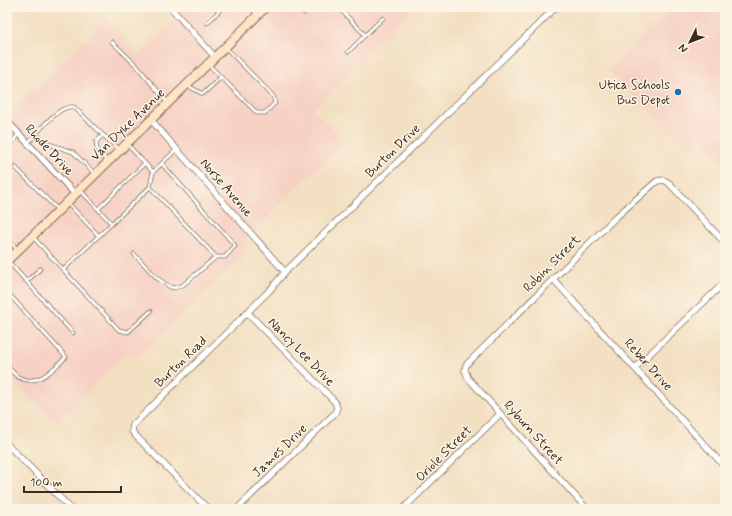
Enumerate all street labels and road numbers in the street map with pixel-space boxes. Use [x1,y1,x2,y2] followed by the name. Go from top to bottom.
[87,85,169,165] street label: Van Dyke Avenue
[362,120,424,182] street label: Burton Drive
[21,121,77,179] street label: Rhode Drive
[196,155,256,221] street label: Norse Avenue
[520,231,585,296] street label: Robin Street
[264,314,338,390] street label: Nancy Lee Drive
[151,333,211,391] street label: Burton Road
[620,335,676,395] street label: Reber Drive
[500,397,566,469] street label: Ryburn Street
[249,421,311,481] street label: James Drive
[412,422,476,486] street label: Oriole Street

